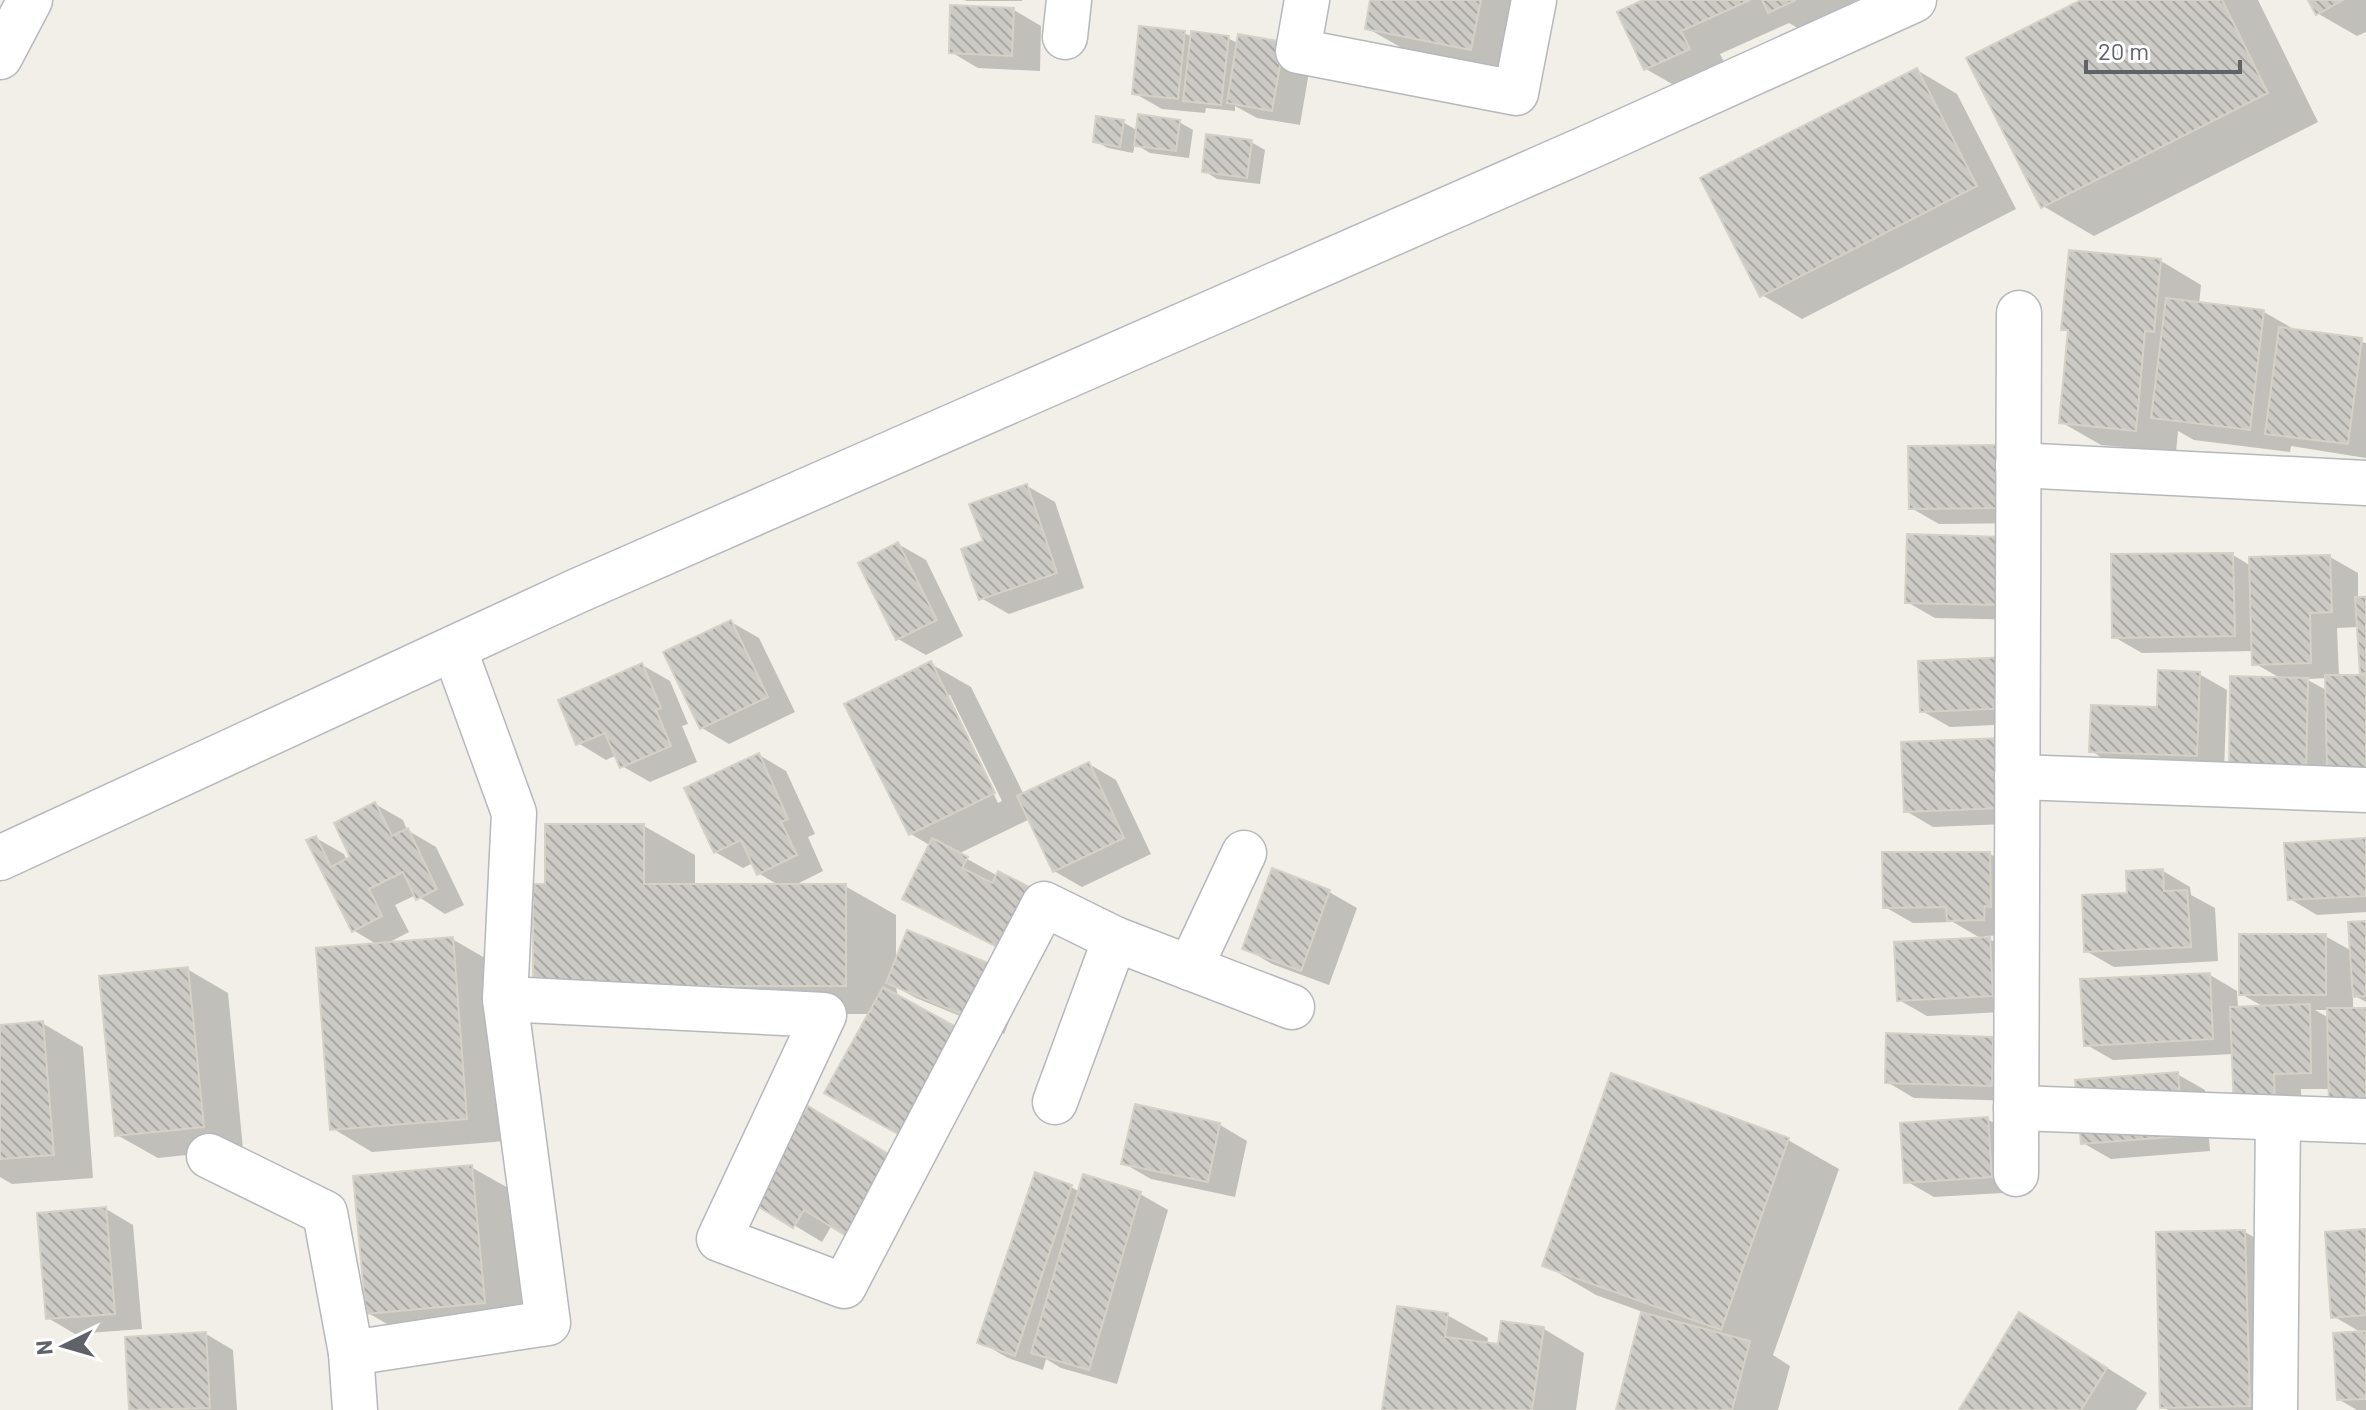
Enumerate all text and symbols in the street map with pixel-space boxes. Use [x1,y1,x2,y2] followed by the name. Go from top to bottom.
[2086,24,2240,74] scale bar
[2098,36,2149,65] text: 20 m
[24,1306,104,1386] north arrow
[29,1339,57,1356] text: N

